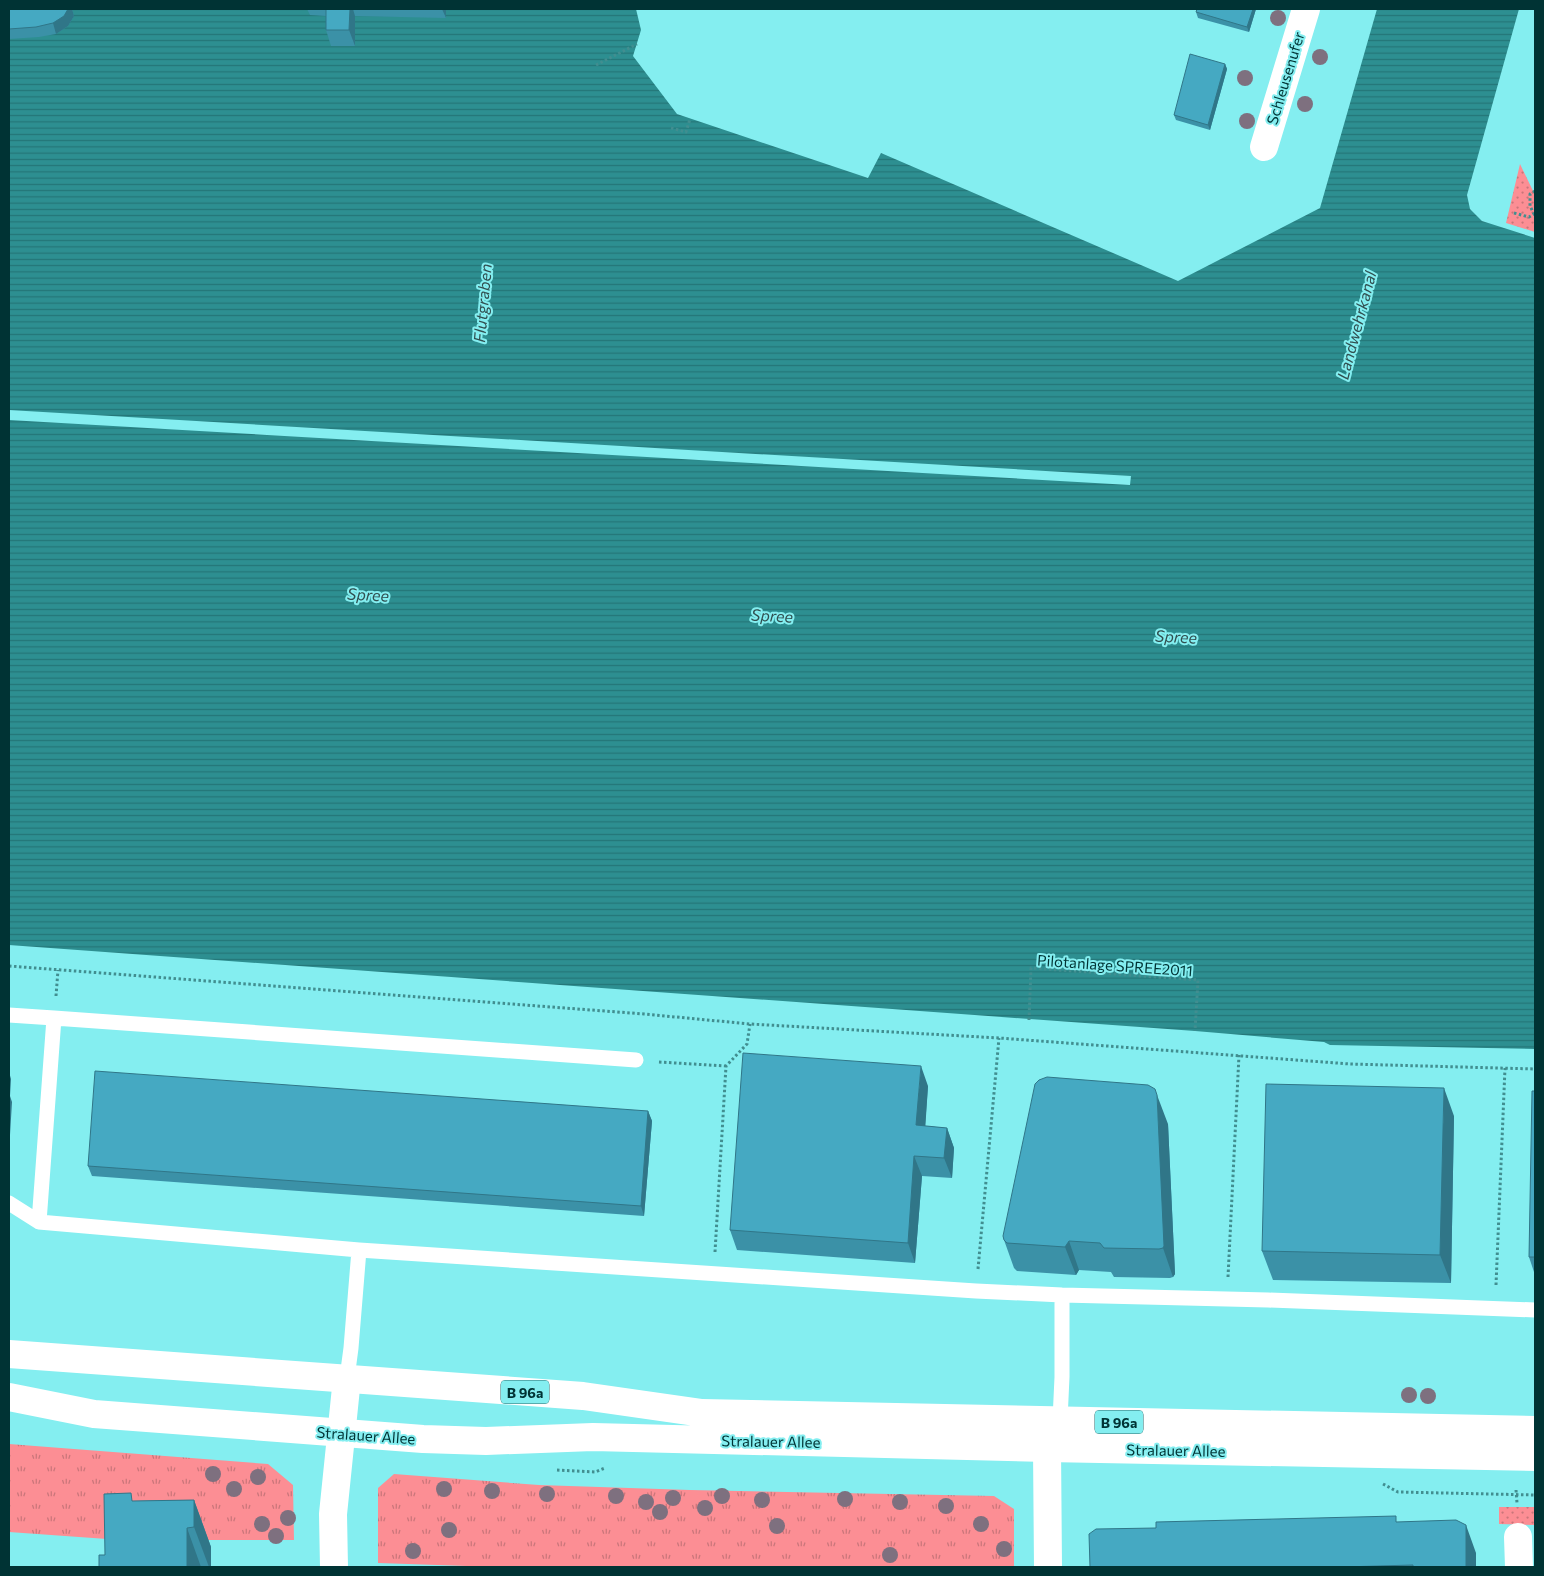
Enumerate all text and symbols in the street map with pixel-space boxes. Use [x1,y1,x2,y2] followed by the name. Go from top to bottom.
[1262,29,1308,127] street label: Schleusenufer
[469,263,495,343] water label: Flutgraben
[1332,268,1380,381] water label: Landwehrkanal
[347,583,390,605] water label: Spree
[751,604,794,626] water label: Spree
[1155,625,1198,647] water label: Spree
[1037,951,1193,979] street label: Pilotanlage SPREE2011
[501,1380,549,1404] road number: B 96a
[1095,1410,1143,1434] road number: B 96a
[316,1423,416,1447] street label: Stralauer Allee
[721,1431,821,1451] street label: Stralauer Allee
[1126,1440,1226,1460] street label: Stralauer Allee

